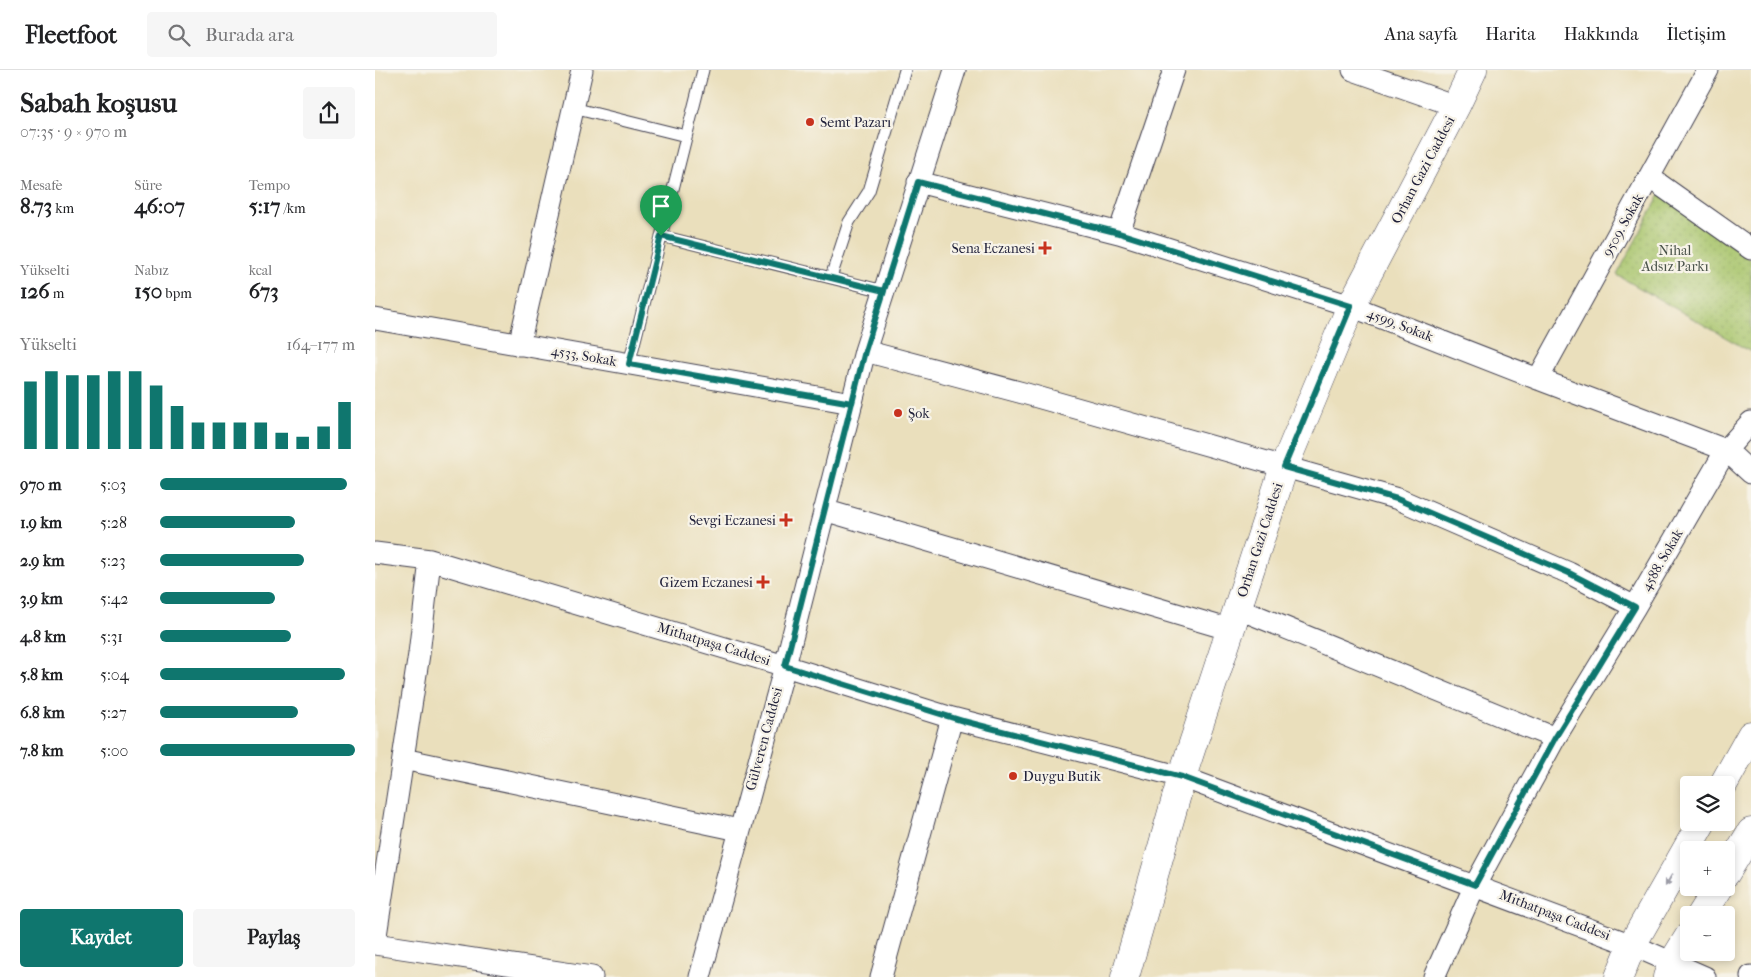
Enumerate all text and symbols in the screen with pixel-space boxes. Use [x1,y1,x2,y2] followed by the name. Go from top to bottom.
[147,12,497,57] search box
[25,21,117,49] text: Fleetfoot
[165,21,193,49] icon: search
[205,24,294,46] text: Burada ara
[1384,24,1457,45] text: Ana sayfa
[1485,24,1536,45] text: Harita
[1564,24,1639,45] text: Hakkında
[1667,24,1726,45] text: İletişim
[20,86,177,119] text: Sabah koşusu
[303,87,355,139] button: share
[1387,113,1459,227] street label: Orhan Gazi Caddesi
[820,114,891,131] place label: Semt Pazarı
[804,116,816,128] marker: Semt Pazarı
[20,122,127,141] text: 07:35 · 9 × 970 m
[20,177,63,194] text: Mesafe
[134,177,162,194] text: Süre
[249,177,290,194] text: Tempo
[640,185,682,236] pin
[1599,190,1648,259] street label: 9509. Sokak
[647,192,675,220] icon: arrive
[20,194,52,218] text: 8.73
[134,194,185,218] text: 46:07
[249,194,280,218] text: 5:17
[52,200,74,217] text: km
[280,200,306,217] text: /km
[952,240,1035,257] place label: Sena Eczanesi
[1039,242,1051,254] marker: Sena Eczanesi
[1640,242,1709,275] park label: Nihal Adsız Parkı
[20,262,70,279] text: Yükselti
[134,262,169,279] text: Nabız
[249,262,272,279] text: kcal
[20,279,50,303] text: 126
[134,279,162,303] text: 150
[249,279,279,303] text: 673
[50,285,64,302] text: m
[162,285,192,302] text: bpm
[1364,305,1436,346] street label: 4599, Sokak
[20,335,77,354] text: Yükselti
[286,335,355,354] text: 164–177 m
[550,342,619,370] street label: 4533, Sokak
[908,405,930,422] place label: Şok
[892,407,904,419] marker: Şok
[20,475,62,494] text: 970 m
[100,475,126,494] text: 5:03
[1233,481,1287,599] street label: Orhan Gazi Caddesi
[689,512,776,529] place label: Sevgi Eczanesi
[20,513,62,532] text: 1.9 km
[100,513,127,532] text: 5:28
[780,514,792,526] marker: Sevgi Eczanesi
[1637,525,1687,594] street label: 4588. Sokak
[20,551,64,570] text: 2.9 km
[100,551,126,570] text: 5:23
[660,574,753,591] place label: Gizem Eczanesi
[757,576,769,588] marker: Gizem Eczanesi
[20,589,63,608] text: 3.9 km
[100,589,128,608] text: 5:42
[655,619,773,669] street label: Mithatpaşa Caddesi
[20,627,66,646] text: 4.8 km
[100,627,123,646] text: 5:31
[20,665,63,684] text: 5.8 km
[100,665,129,684] text: 5:04
[742,685,786,793] street label: Gülveren Caddesi
[20,703,65,722] text: 6.8 km
[100,703,127,722] text: 5:27
[20,741,64,760] text: 7.8 km
[100,741,128,760] text: 5:00
[1023,768,1101,785] place label: Duygu Butik
[1007,770,1019,782] marker: Duygu Butik
[1680,776,1735,961] map controls
[1680,776,1735,831] button: layers
[1680,841,1735,896] button: +
[1665,873,1673,888] one-way arrow
[1497,886,1613,944] street label: Mithatpaşa Caddesi
[1680,906,1735,961] button: −
[20,909,183,967] button: Kaydet
[193,909,355,967] button: Paylaş

